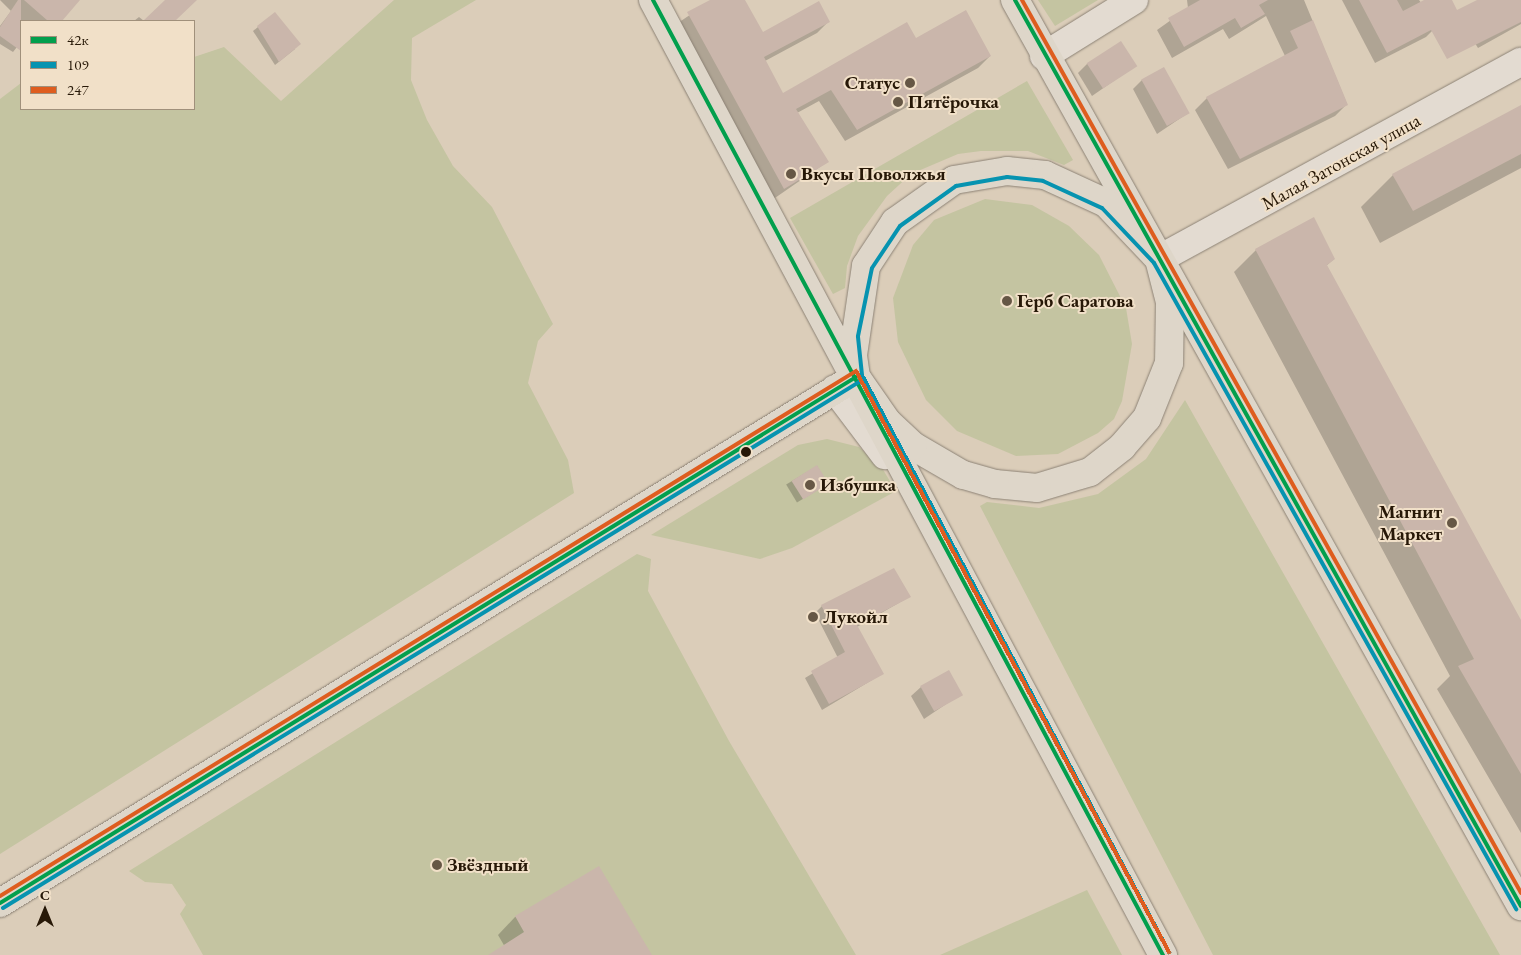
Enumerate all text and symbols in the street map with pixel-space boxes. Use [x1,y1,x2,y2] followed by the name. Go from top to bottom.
[20,20,195,110] legend
[67,30,89,49] text: 42к
[67,55,89,74] text: 109
[845,72,900,94] place label: Статус
[904,77,916,89] marker: Статус
[67,80,89,99] text: 247
[908,91,999,113] place label: Пятёрочка
[892,96,904,108] marker: Пятёрочка
[1258,109,1424,215] street label: Малая Затонская улица
[801,163,946,185] place label: Вкусы Поволжья
[785,168,797,180] marker: Вкусы Поволжья
[1017,290,1133,312] place label: Герб Саратова
[1001,295,1013,307] marker: Герб Саратова
[741,447,751,457] unlabelled marker
[820,474,896,496] place label: Избушка
[804,479,816,491] marker: Избушка
[1378,501,1442,545] place label: Магнит Маркет
[1446,517,1458,529] marker: Магнит Маркет
[823,606,888,628] place label: Лукойл
[807,611,819,623] marker: Лукойл
[447,854,528,876] place label: Звёздный
[431,859,443,871] marker: Звёздный
[20,885,70,935] north arrow
[40,886,50,904] text: С

